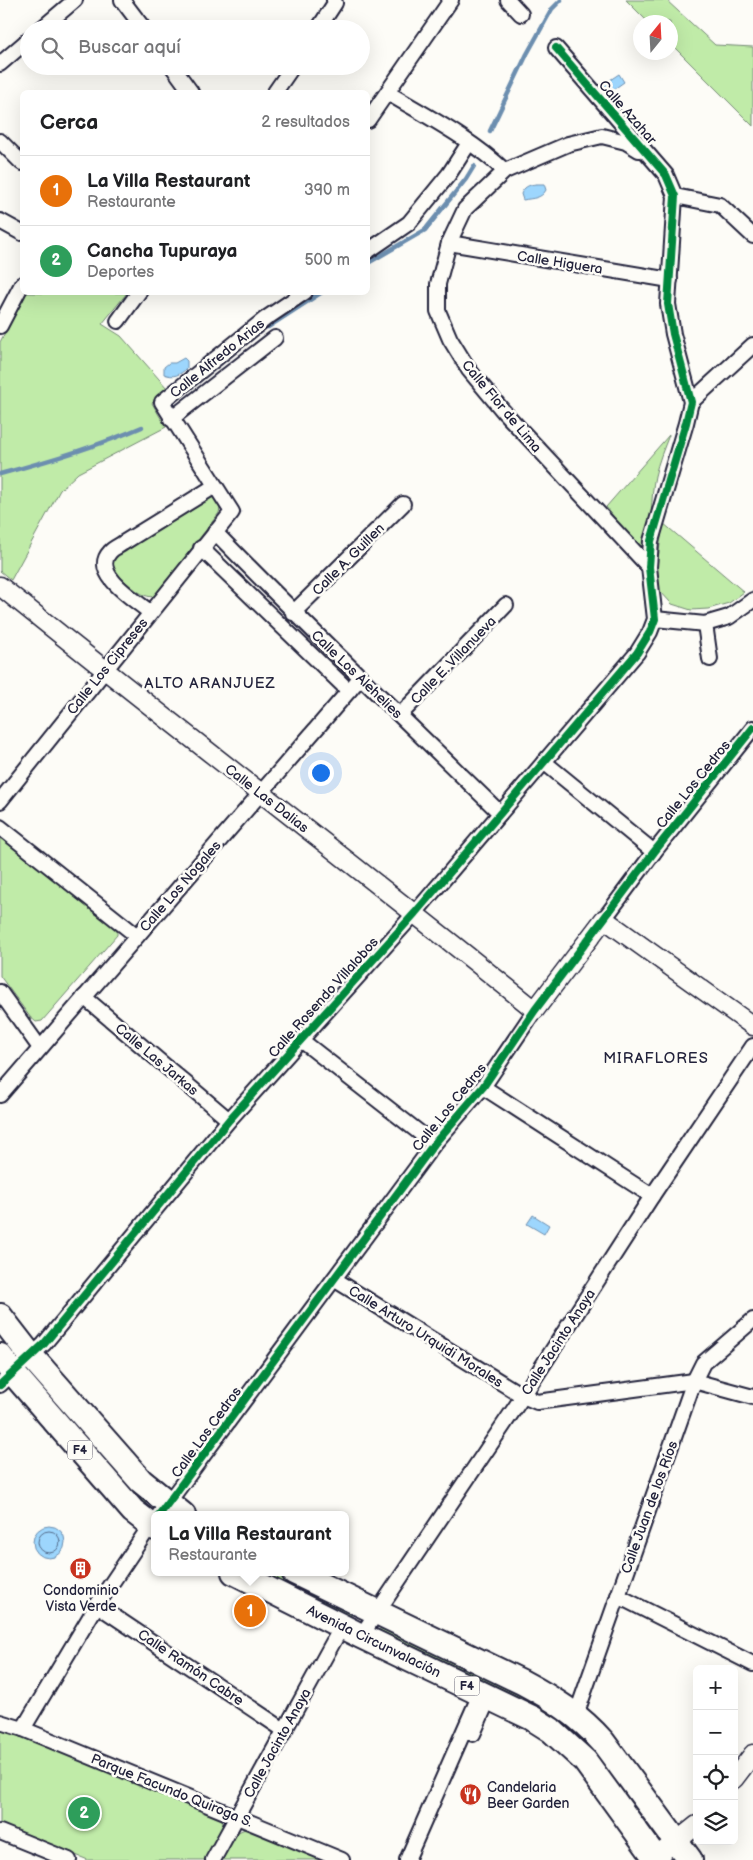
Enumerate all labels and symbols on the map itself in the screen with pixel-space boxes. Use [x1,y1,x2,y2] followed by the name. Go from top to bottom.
[633,15,678,60] north arrow
[595,77,661,149] street label: Calle Azahar
[516,247,604,278] street label: Calle Higuera
[167,315,268,402] street label: Calle Alfredo Arias
[458,357,545,456] street label: Calle Flor de Lima
[309,520,388,599] street label: Calle A. Guillen
[407,613,500,708] street label: Calle E. Villanueva
[63,615,151,718] street label: Calle Los Cipreses
[308,627,406,722] street label: Calle Los Alehelies
[144,674,276,693] district label: ALTO ARANJUEZ
[653,737,734,832] street label: Calle Los Cedros
[221,760,312,836] street label: Calle Las Dalias
[308,760,334,786] your location
[136,837,225,935] street label: Calle Los Nogales
[265,934,382,1061] street label: Calle Rosendo Villalobos
[112,1020,202,1099] street label: Calle Las Jarkas
[603,1049,709,1068] district label: MIRAFLORES
[409,1060,490,1155] street label: Calle Los Cedros
[345,1282,506,1391] street label: Calle Arturo Urquidi Morales
[518,1286,599,1398] street label: Calle Jacinto Anaya
[168,1383,245,1481] street label: Calle Los Cedros
[618,1438,681,1576] street label: Calle Juan de los Ríos
[68,1440,92,1460] road number: F4
[69,1556,93,1580] building icon: Condominio Vista Verde
[43,1582,119,1615] place label: Condominio Vista Verde
[234,1592,266,1630] pin: 1
[304,1602,444,1681] street label: Avenida Circunvalación
[135,1626,247,1709] street label: Calle Ramón Cabre
[454,1676,480,1695] road number: F4
[240,1685,315,1801] street label: Calle Jacinto Anaya
[88,1750,255,1831] street label: Parque Facundo Quiroga S.
[487,1779,570,1812] place label: Candelaria Beer Garden
[459,1783,483,1807] restaurant icon: Candelaria Beer Garden
[68,1794,100,1832] pin: 2

